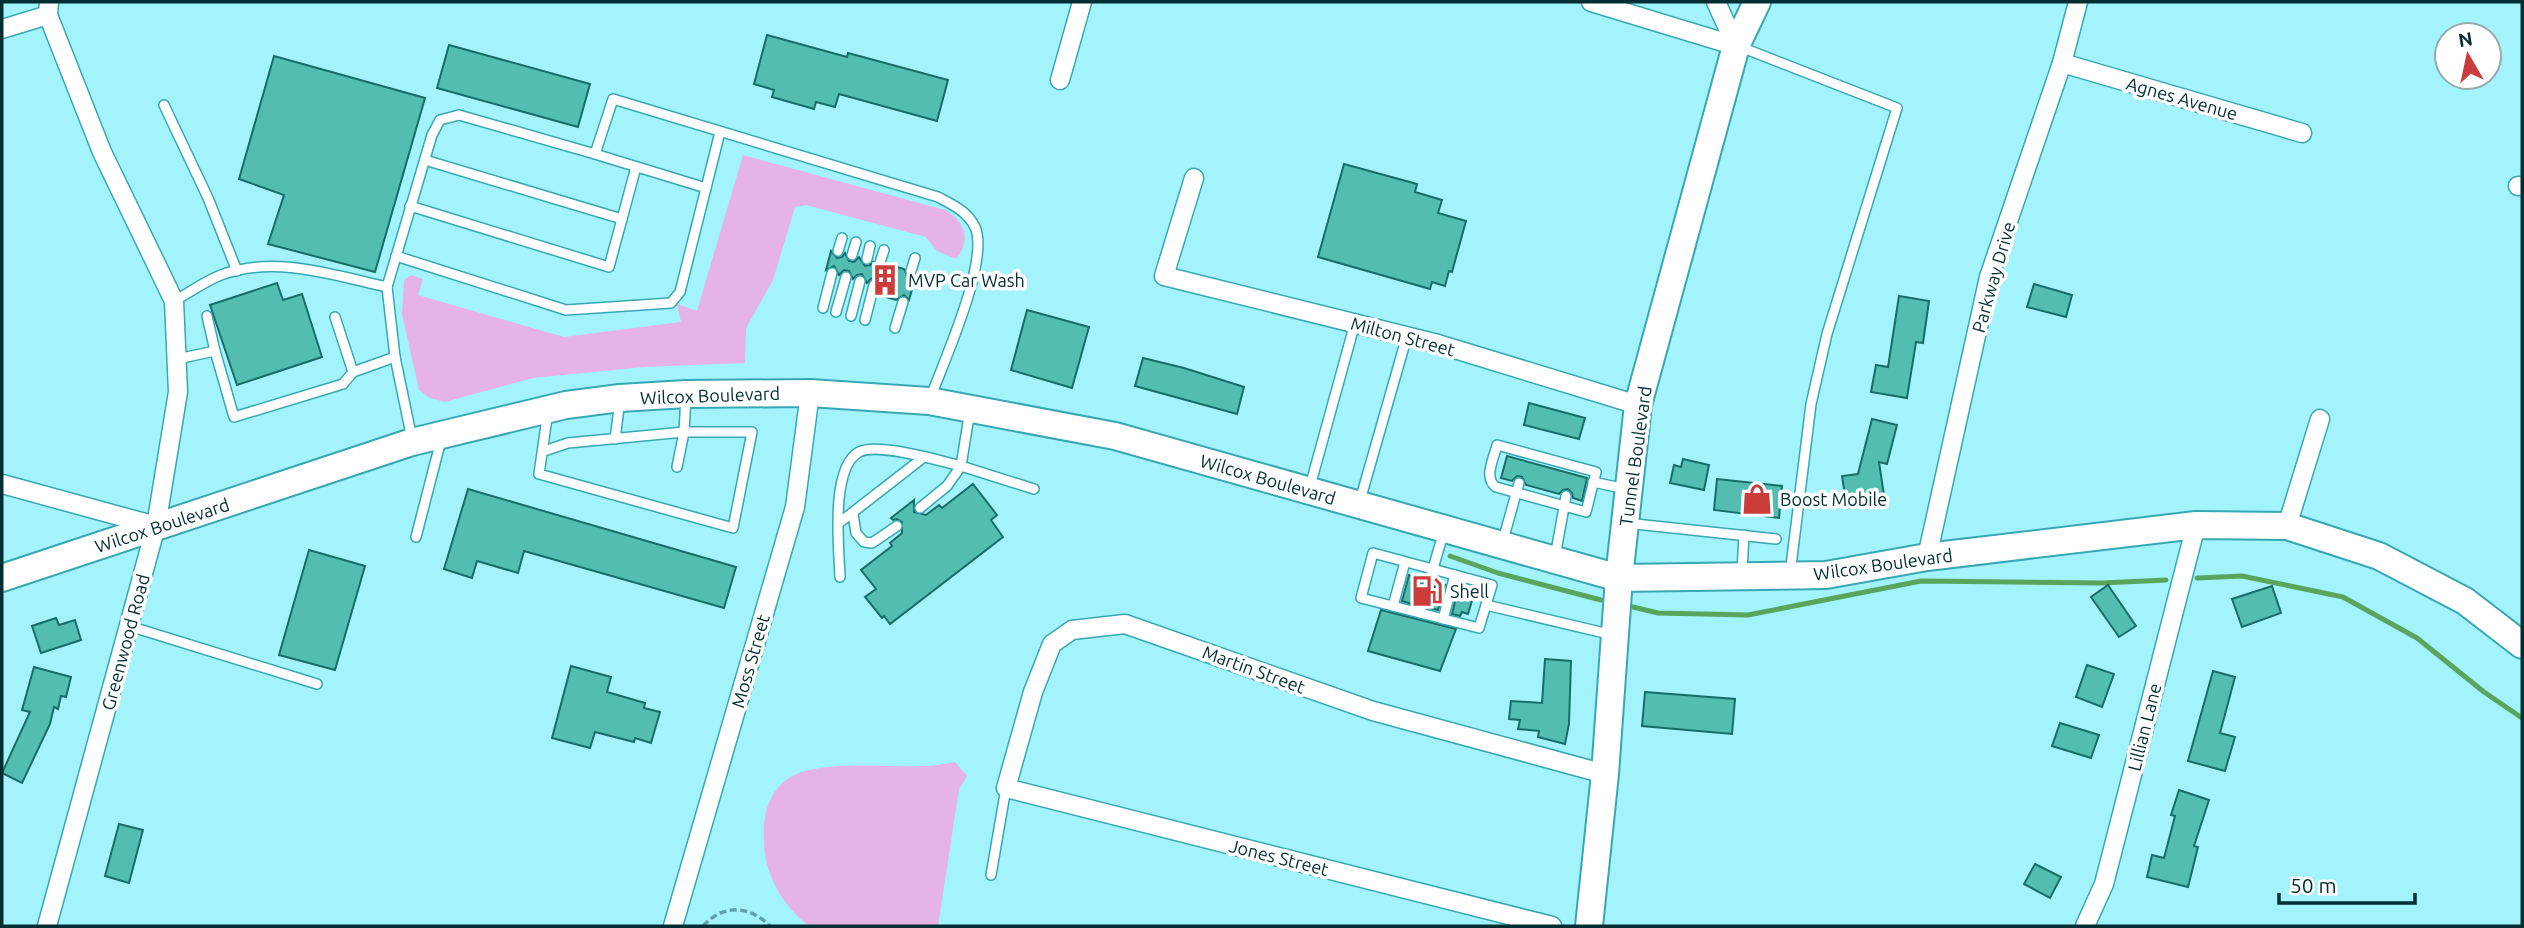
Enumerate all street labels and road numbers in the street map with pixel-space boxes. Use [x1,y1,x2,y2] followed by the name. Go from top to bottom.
[2124,73,2240,123] street label: Agnes Avenue
[1968,219,2018,335] street label: Parkway Drive
[1349,312,1457,360] street label: Milton Street
[640,383,780,407] street label: Wilcox Boulevard
[1615,385,1655,527] street label: Tunnel Boulevard
[1198,450,1338,508] street label: Wilcox Boulevard
[92,494,232,556] street label: Wilcox Boulevard
[1812,544,1954,584] street label: Wilcox Boulevard
[97,572,153,712] street label: Greenwood Road
[727,612,773,710] street label: Moss Street
[1200,641,1308,697] street label: Martin Street
[2123,681,2165,773] street label: Lillian Lane
[1227,835,1331,879] street label: Jones Street

